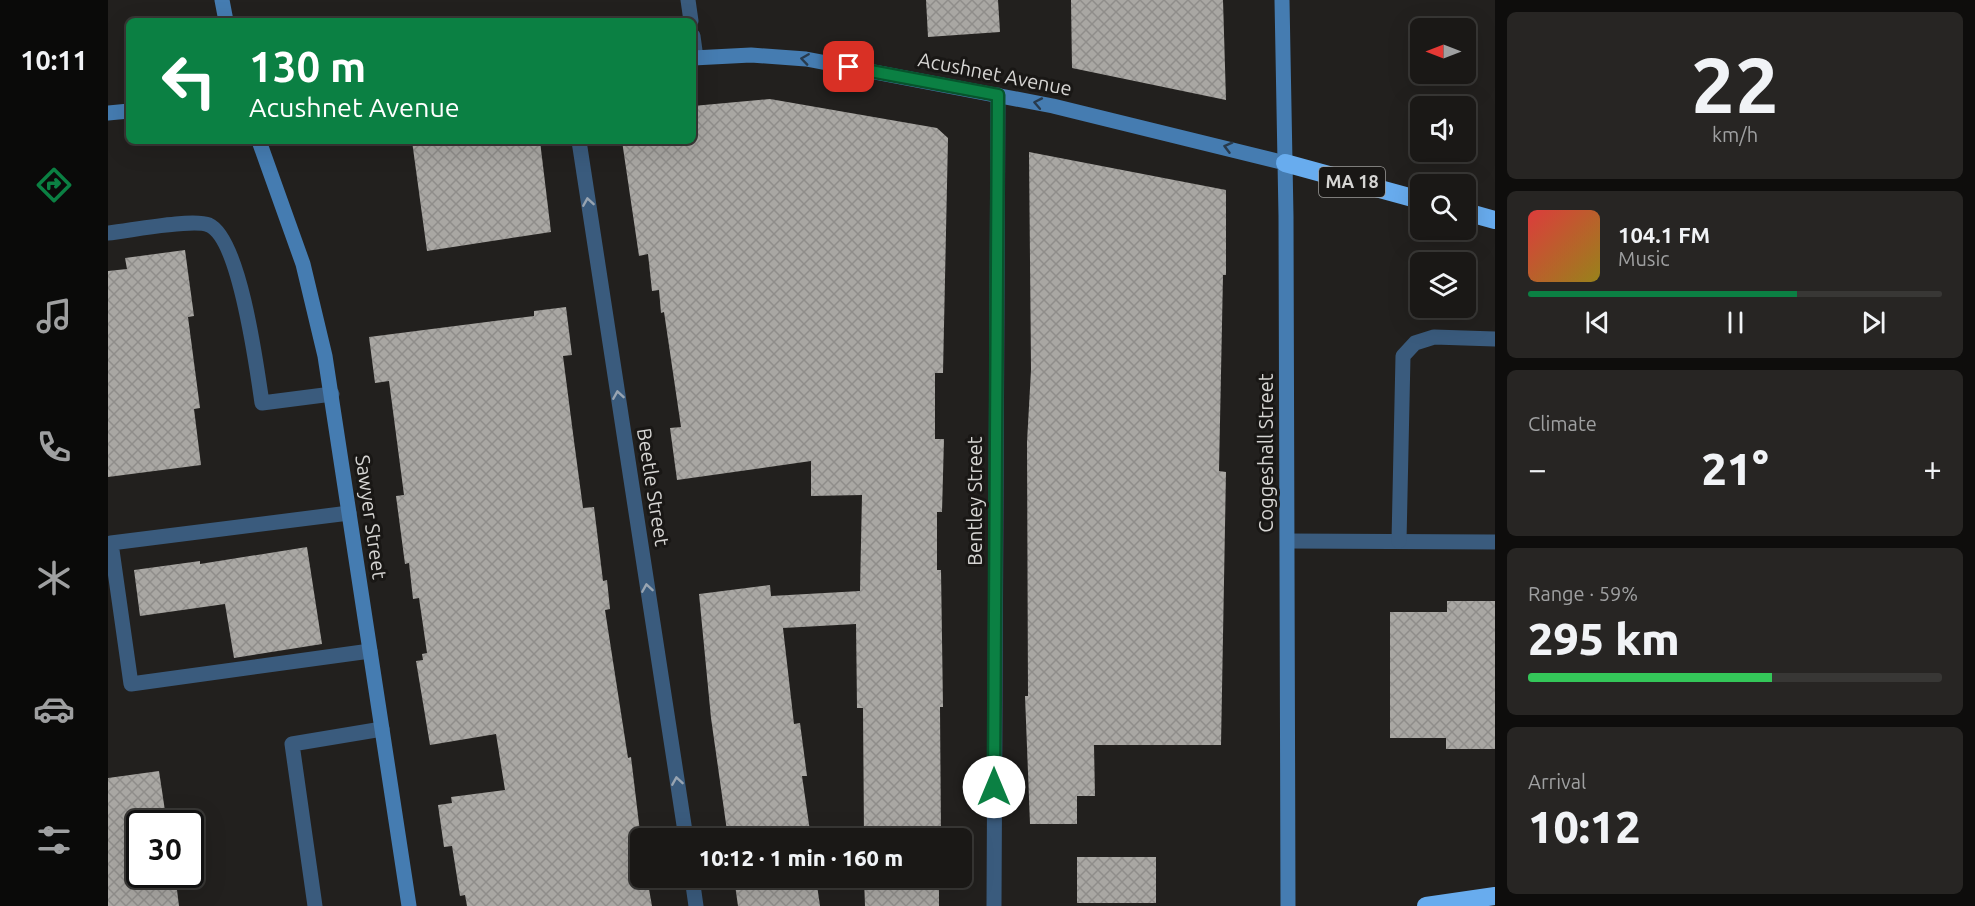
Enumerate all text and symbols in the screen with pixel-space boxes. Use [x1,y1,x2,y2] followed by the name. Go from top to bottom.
[1410,18,1476,84] north arrow
[1410,18,1476,318] map controls
[1691,40,1779,128] text: 22
[823,41,874,92] pin
[150,42,228,120] icon: left
[249,43,366,90] text: 130 m
[20,45,88,75] text: 10:11
[916,47,1074,100] street label: Acushnet Avenue
[832,50,865,83] icon: arrive
[801,53,811,66] one-way arrow
[249,92,460,122] text: Acushnet Avenue
[1410,96,1476,162] button: sound
[1034,97,1044,110] one-way arrow
[1712,123,1758,146] text: km/h
[1223,142,1233,155] one-way arrow
[33,164,75,206] icon: directions
[1319,167,1385,197] road number: MA 18
[1410,174,1476,240] button: search
[583,198,595,207] one-way arrow
[1618,222,1710,247] text: 104.1 FM
[1618,247,1670,270] text: Music
[1410,252,1476,318] button: layers
[33,295,75,337] icon: music
[1581,306,1614,339] icon: previous
[1719,306,1752,339] icon: pause
[1857,306,1890,339] icon: next
[1254,373,1277,533] street label: Coggeshall Street
[612,391,624,400] one-way arrow
[1528,412,1597,435] text: Climate
[33,426,75,468] icon: phone
[633,426,674,548] street label: Beetle Street
[963,436,986,566] street label: Bentley Street
[1701,443,1769,494] text: 21°
[1528,450,1547,487] text: −
[1923,450,1942,487] text: +
[351,453,392,581] street label: Sawyer Street
[33,557,75,599] icon: climate
[1528,582,1638,605] text: Range · 59%
[642,583,654,593] one-way arrow
[1528,613,1680,664] text: 295 km
[33,688,75,730] icon: car
[962,755,1026,819] position arrow
[1528,770,1586,793] text: Arrival
[671,776,684,786] one-way arrow
[1528,801,1641,852] text: 10:12
[126,810,204,888] speed limit sign: 30
[33,819,75,861] icon: filters
[699,845,903,870] text: 10:12 · 1 min · 160 m

